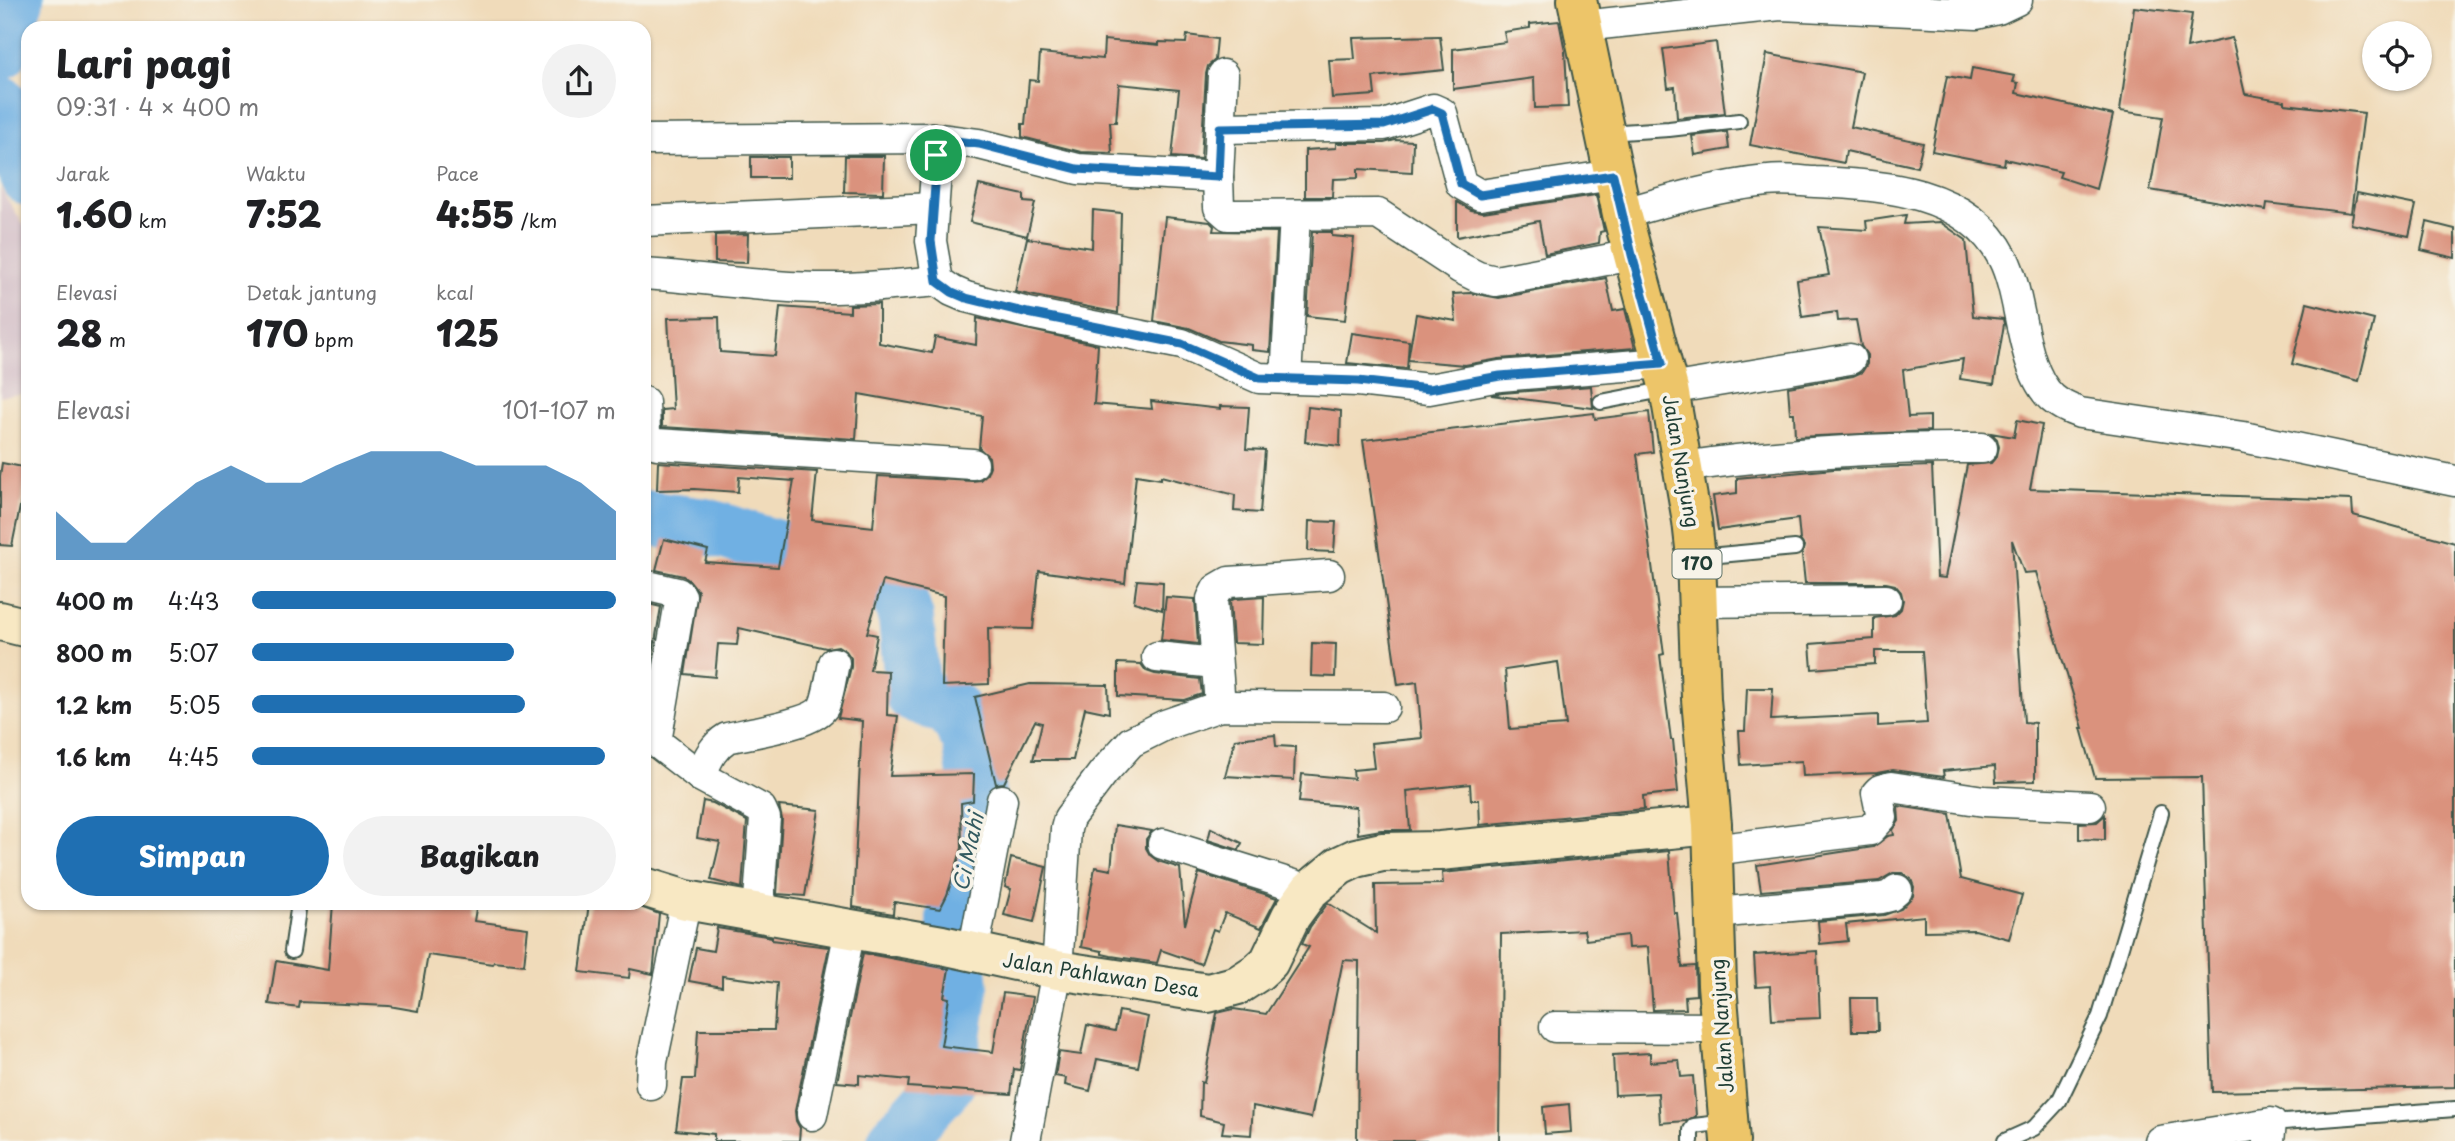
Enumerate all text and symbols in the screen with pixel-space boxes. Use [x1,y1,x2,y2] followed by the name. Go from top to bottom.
[2362,21,2432,91] map controls
[2362,21,2432,91] button: locate
[56,34,232,91] text: Lari pagi
[542,44,616,118] button: share
[56,89,259,124] text: 09:31 · 4 × 400 m
[906,125,966,185] pin
[917,136,955,174] icon: arrive
[56,159,110,187] text: Jarak
[246,159,306,187] text: Waktu
[436,159,479,187] text: Pace
[56,187,132,240] text: 1.60
[246,187,322,240] text: 7:52
[436,187,515,240] text: 4:55
[132,206,167,234] text: km
[515,206,557,234] text: /km
[56,278,118,306] text: Elevasi
[246,278,377,306] text: Detak jantung
[436,278,474,306] text: kcal
[56,306,103,359] text: 28
[246,306,308,359] text: 170
[436,306,500,359] text: 125
[103,325,126,353] text: m
[308,325,354,353] text: bpm
[56,392,131,427] text: Elevasi
[502,392,616,427] text: 101–107 m
[1657,392,1707,529] street label: Jalan Nanjung
[1672,550,1722,578] road number: 170
[56,583,134,618] text: 400 m
[168,583,220,618] text: 4:43
[56,635,133,670] text: 800 m
[168,635,219,670] text: 5:07
[56,687,132,722] text: 1.2 km
[168,687,221,722] text: 5:05
[56,739,131,774] text: 1.6 km
[168,739,219,774] text: 4:45
[943,807,992,894] water label: Ci Mahi
[56,816,329,896] button: Simpan
[343,816,616,896] button: Bagikan
[1001,945,1202,1003] street label: Jalan Pahlawan Desa
[1702,958,1740,1094] street label: Jalan Nanjung

